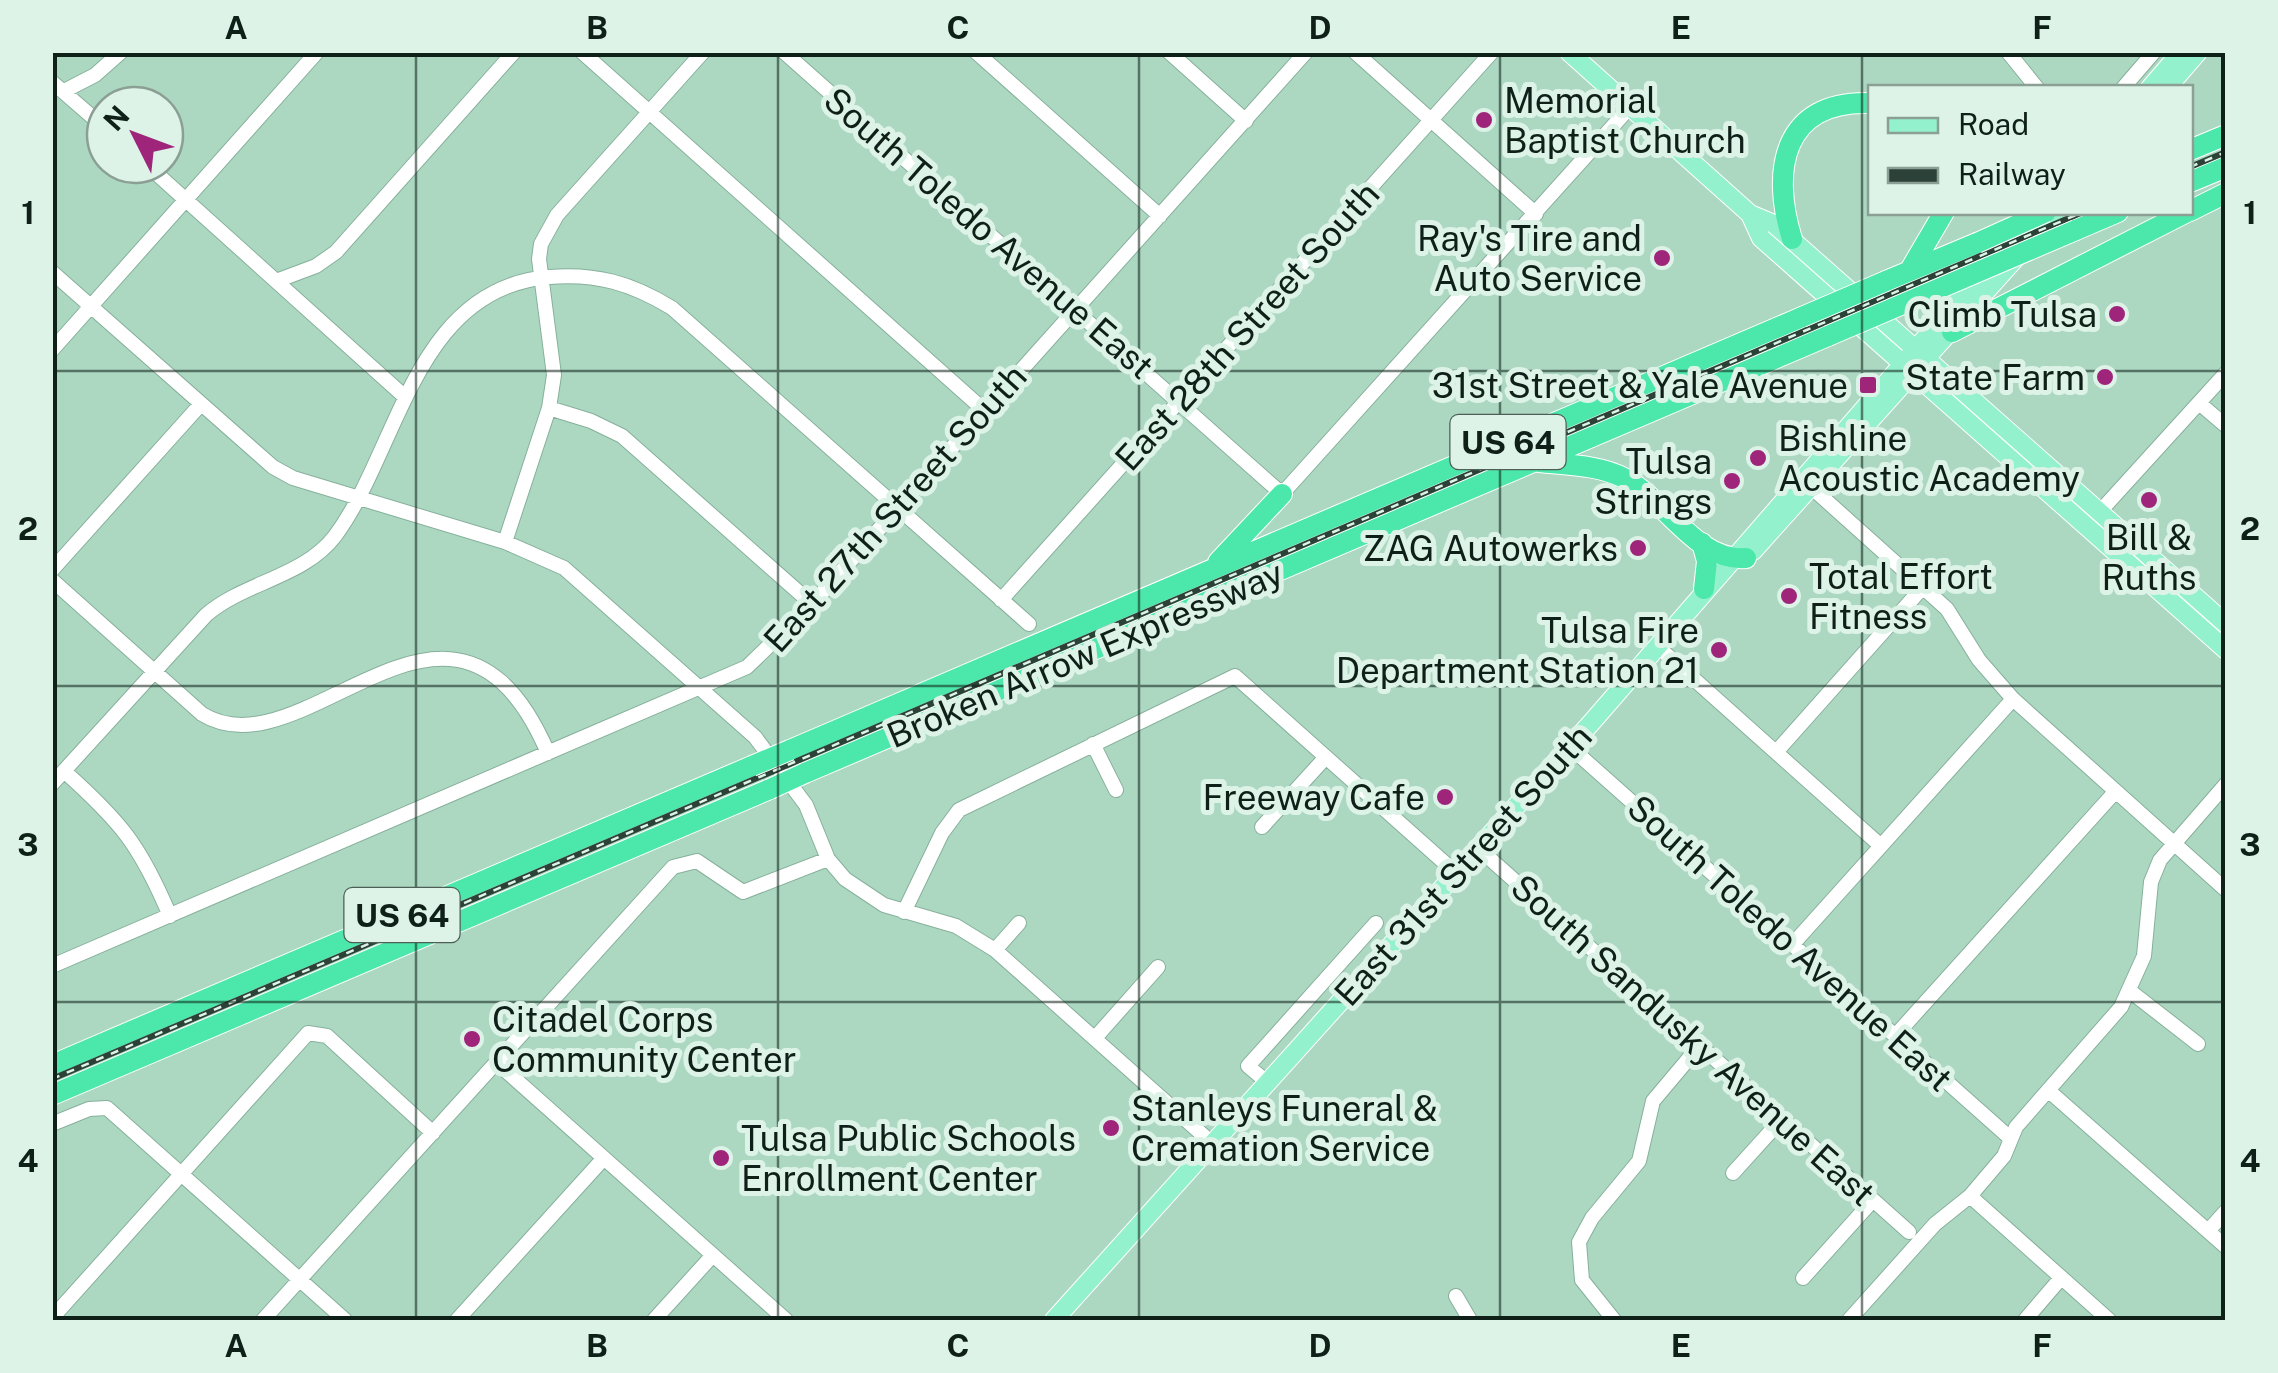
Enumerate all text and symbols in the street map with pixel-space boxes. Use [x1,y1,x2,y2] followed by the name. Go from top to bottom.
[224,9,248,46] text: A
[586,9,608,46] text: B
[947,9,969,46] text: C
[1308,9,1332,46] text: D
[1671,9,1691,46] text: E
[2032,9,2052,46] text: F
[816,79,1162,387] street label: South Toledo Avenue East
[1504,80,1746,161] place label: Memorial Baptist Church
[85,85,185,185] north arrow
[1868,85,2193,215] legend
[96,99,136,137] text: N
[1958,106,2029,142] text: Road
[1473,109,1495,131] marker: Memorial Baptist Church
[1958,156,2066,192] text: Railway
[1107,173,1387,479] street label: East 28th Street South
[21,194,35,231] text: 1
[2243,194,2257,231] text: 1
[1417,218,1642,299] place label: Ray's Tire and Auto Service
[1651,247,1673,269] marker: Ray's Tire and Auto Service
[1908,294,2097,335] place label: Climb Tulsa
[2106,303,2128,325] marker: Climb Tulsa
[755,356,1035,660] street label: East 27th Street South
[1905,357,2085,398] place label: State Farm
[1432,365,1848,406] place label: 31st Street & Yale Avenue
[2094,366,2116,388] marker: State Farm
[1857,374,1879,396] marker: 31st Street & Yale Avenue
[1450,415,1566,469] road number: US 64
[1778,418,2080,499] place label: Bishline Acoustic Academy
[1594,441,1712,522] place label: Tulsa Strings
[1747,447,1769,469] marker: Bishline Acoustic Academy
[1721,470,1743,492] marker: Tulsa Strings
[2138,489,2160,511] marker: Bill & Ruths
[18,510,38,547] text: 2
[2240,510,2260,547] text: 2
[2101,517,2197,598] place label: Bill & Ruths
[1363,528,1618,569] place label: ZAG Autowerks
[1627,537,1649,559] marker: ZAG Autowerks
[881,552,1289,756] street label: Broken Arrow Expressway
[1809,556,1993,637] place label: Total Effort Fitness
[1778,585,1800,607] marker: Total Effort Fitness
[1336,610,1699,691] place label: Tulsa Fire Department Station 21
[1708,639,1730,661] marker: Tulsa Fire Department Station 21
[1326,716,1600,1014] street label: East 31st Street South
[1203,777,1425,818] place label: Freeway Cafe
[1434,786,1456,808] marker: Freeway Cafe
[1619,786,1961,1100] street label: South Toledo Avenue East
[17,826,39,863] text: 3
[2239,826,2261,863] text: 3
[1503,866,1883,1214] street label: South Sandusky Avenue East
[344,888,460,942] road number: US 64
[492,999,796,1080] place label: Citadel Corps Community Center
[461,1028,483,1050] marker: Citadel Corps Community Center
[1131,1088,1438,1169] place label: Stanleys Funeral & Cremation Service
[1100,1117,1122,1139] marker: Stanleys Funeral & Cremation Service
[741,1118,1076,1199] place label: Tulsa Public Schools Enrollment Center
[18,1142,39,1179] text: 4
[2240,1142,2261,1179] text: 4
[710,1147,732,1169] marker: Tulsa Public Schools Enrollment Center
[224,1327,248,1364] text: A
[586,1327,608,1364] text: B
[947,1327,969,1364] text: C
[1308,1327,1332,1364] text: D
[1671,1327,1691,1364] text: E
[2032,1327,2052,1364] text: F

